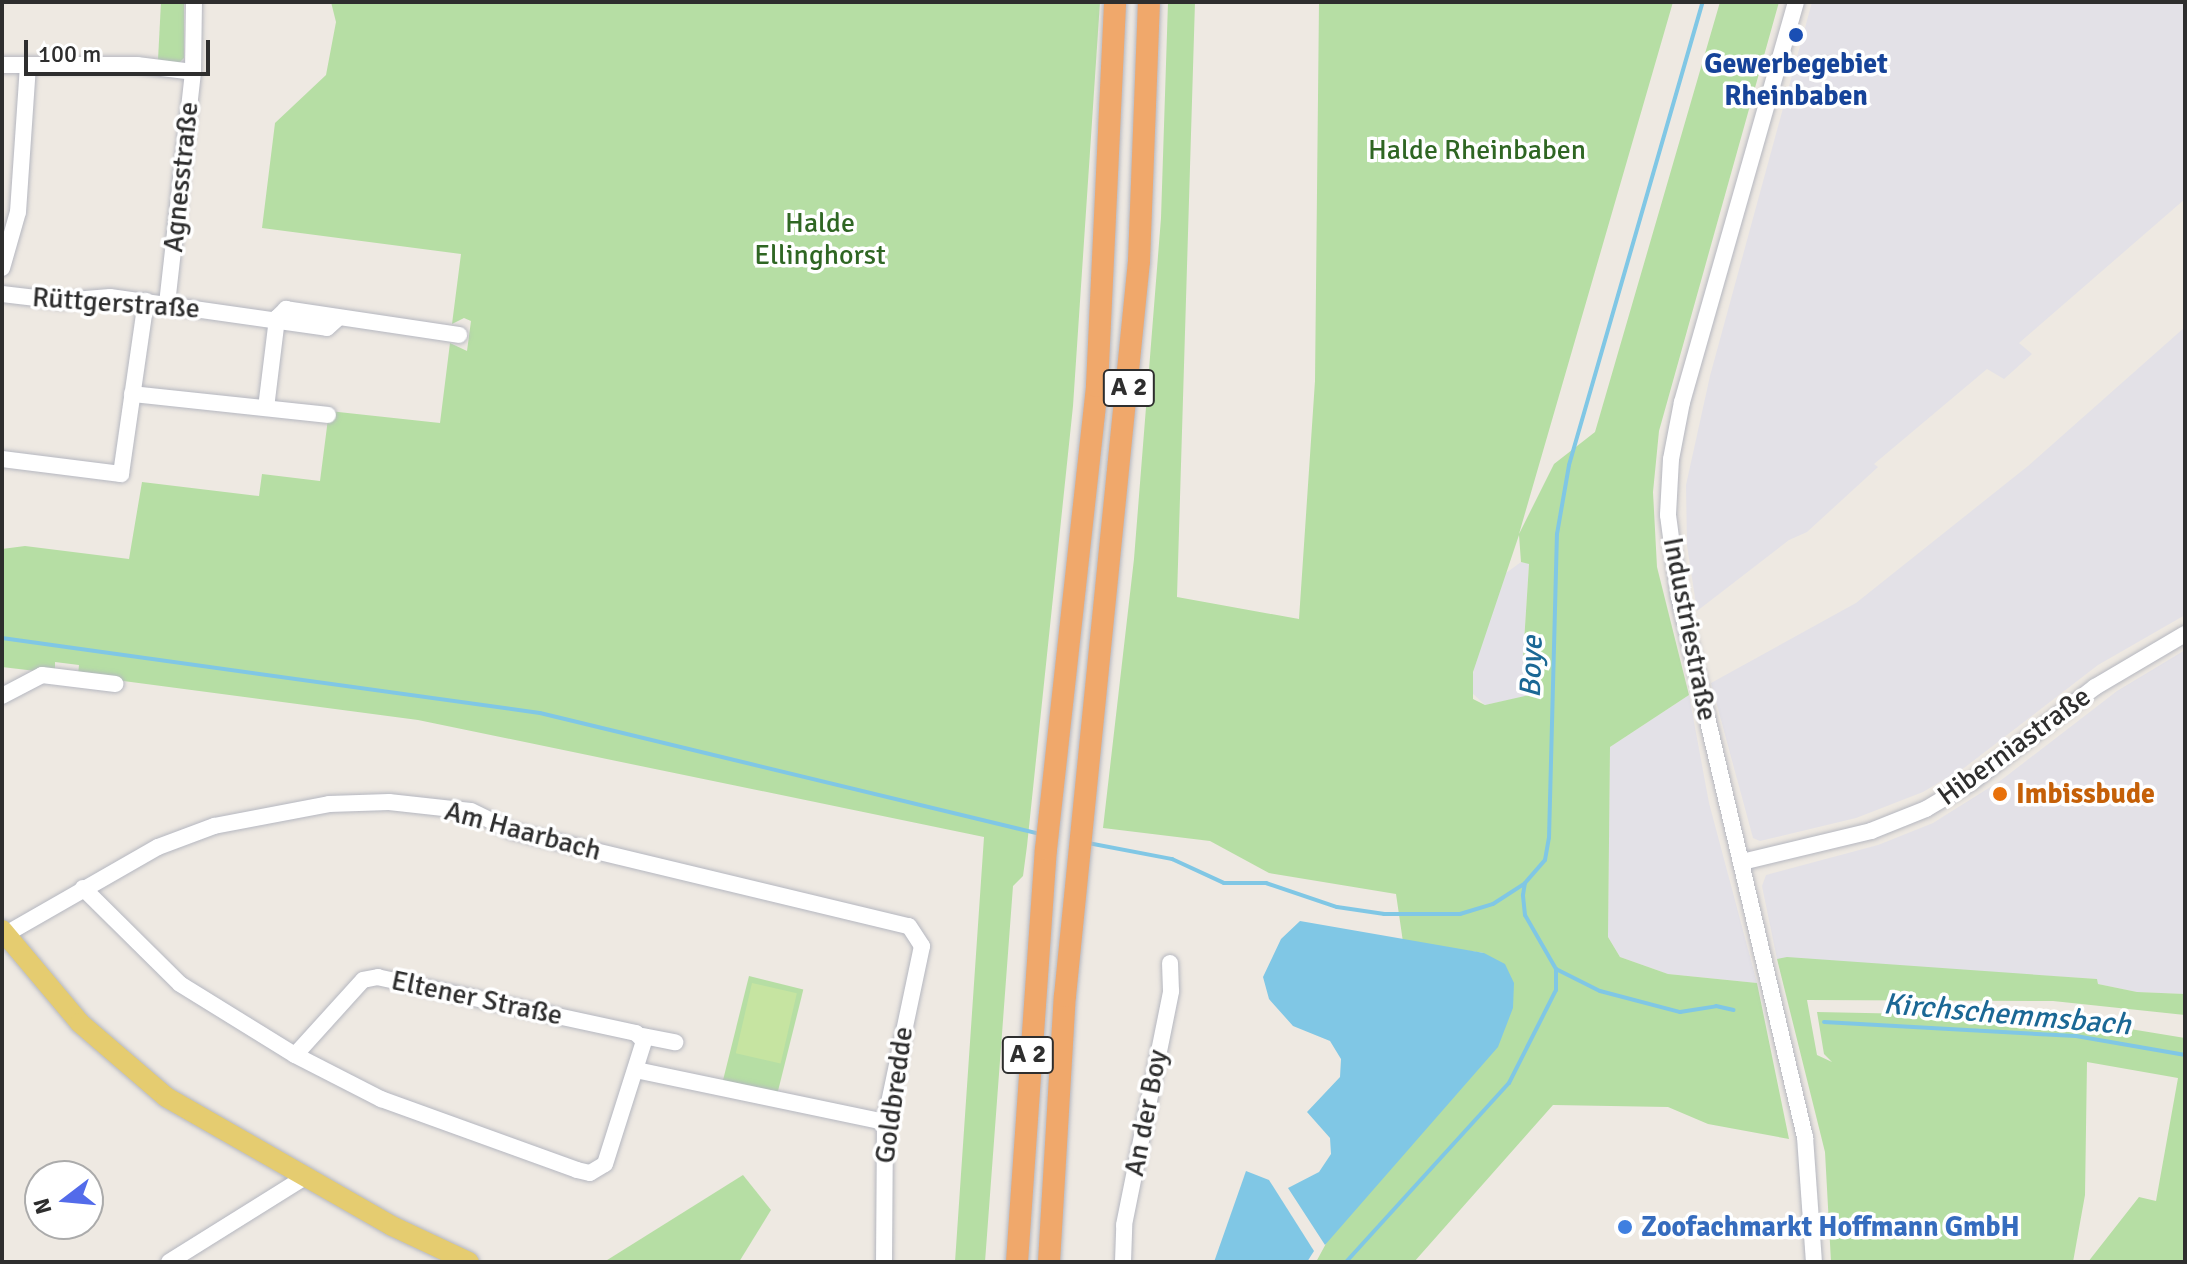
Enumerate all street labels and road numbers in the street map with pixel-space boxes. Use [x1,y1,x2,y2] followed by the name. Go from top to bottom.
[156,100,206,254] street label: Agnesstraße
[31,280,201,326] street label: Rüttgerstraße
[1101,366,1157,410] road number: A 2
[1656,535,1724,723] street label: Industriestraße
[1931,679,2097,813] street label: Hiberniastraße
[441,794,605,868] street label: Am Haarbach
[388,963,566,1033] street label: Eltener Straße
[868,1024,920,1166] street label: Goldbredde
[1000,1033,1056,1077] road number: A 2
[1117,1047,1175,1179] street label: An der Boy

